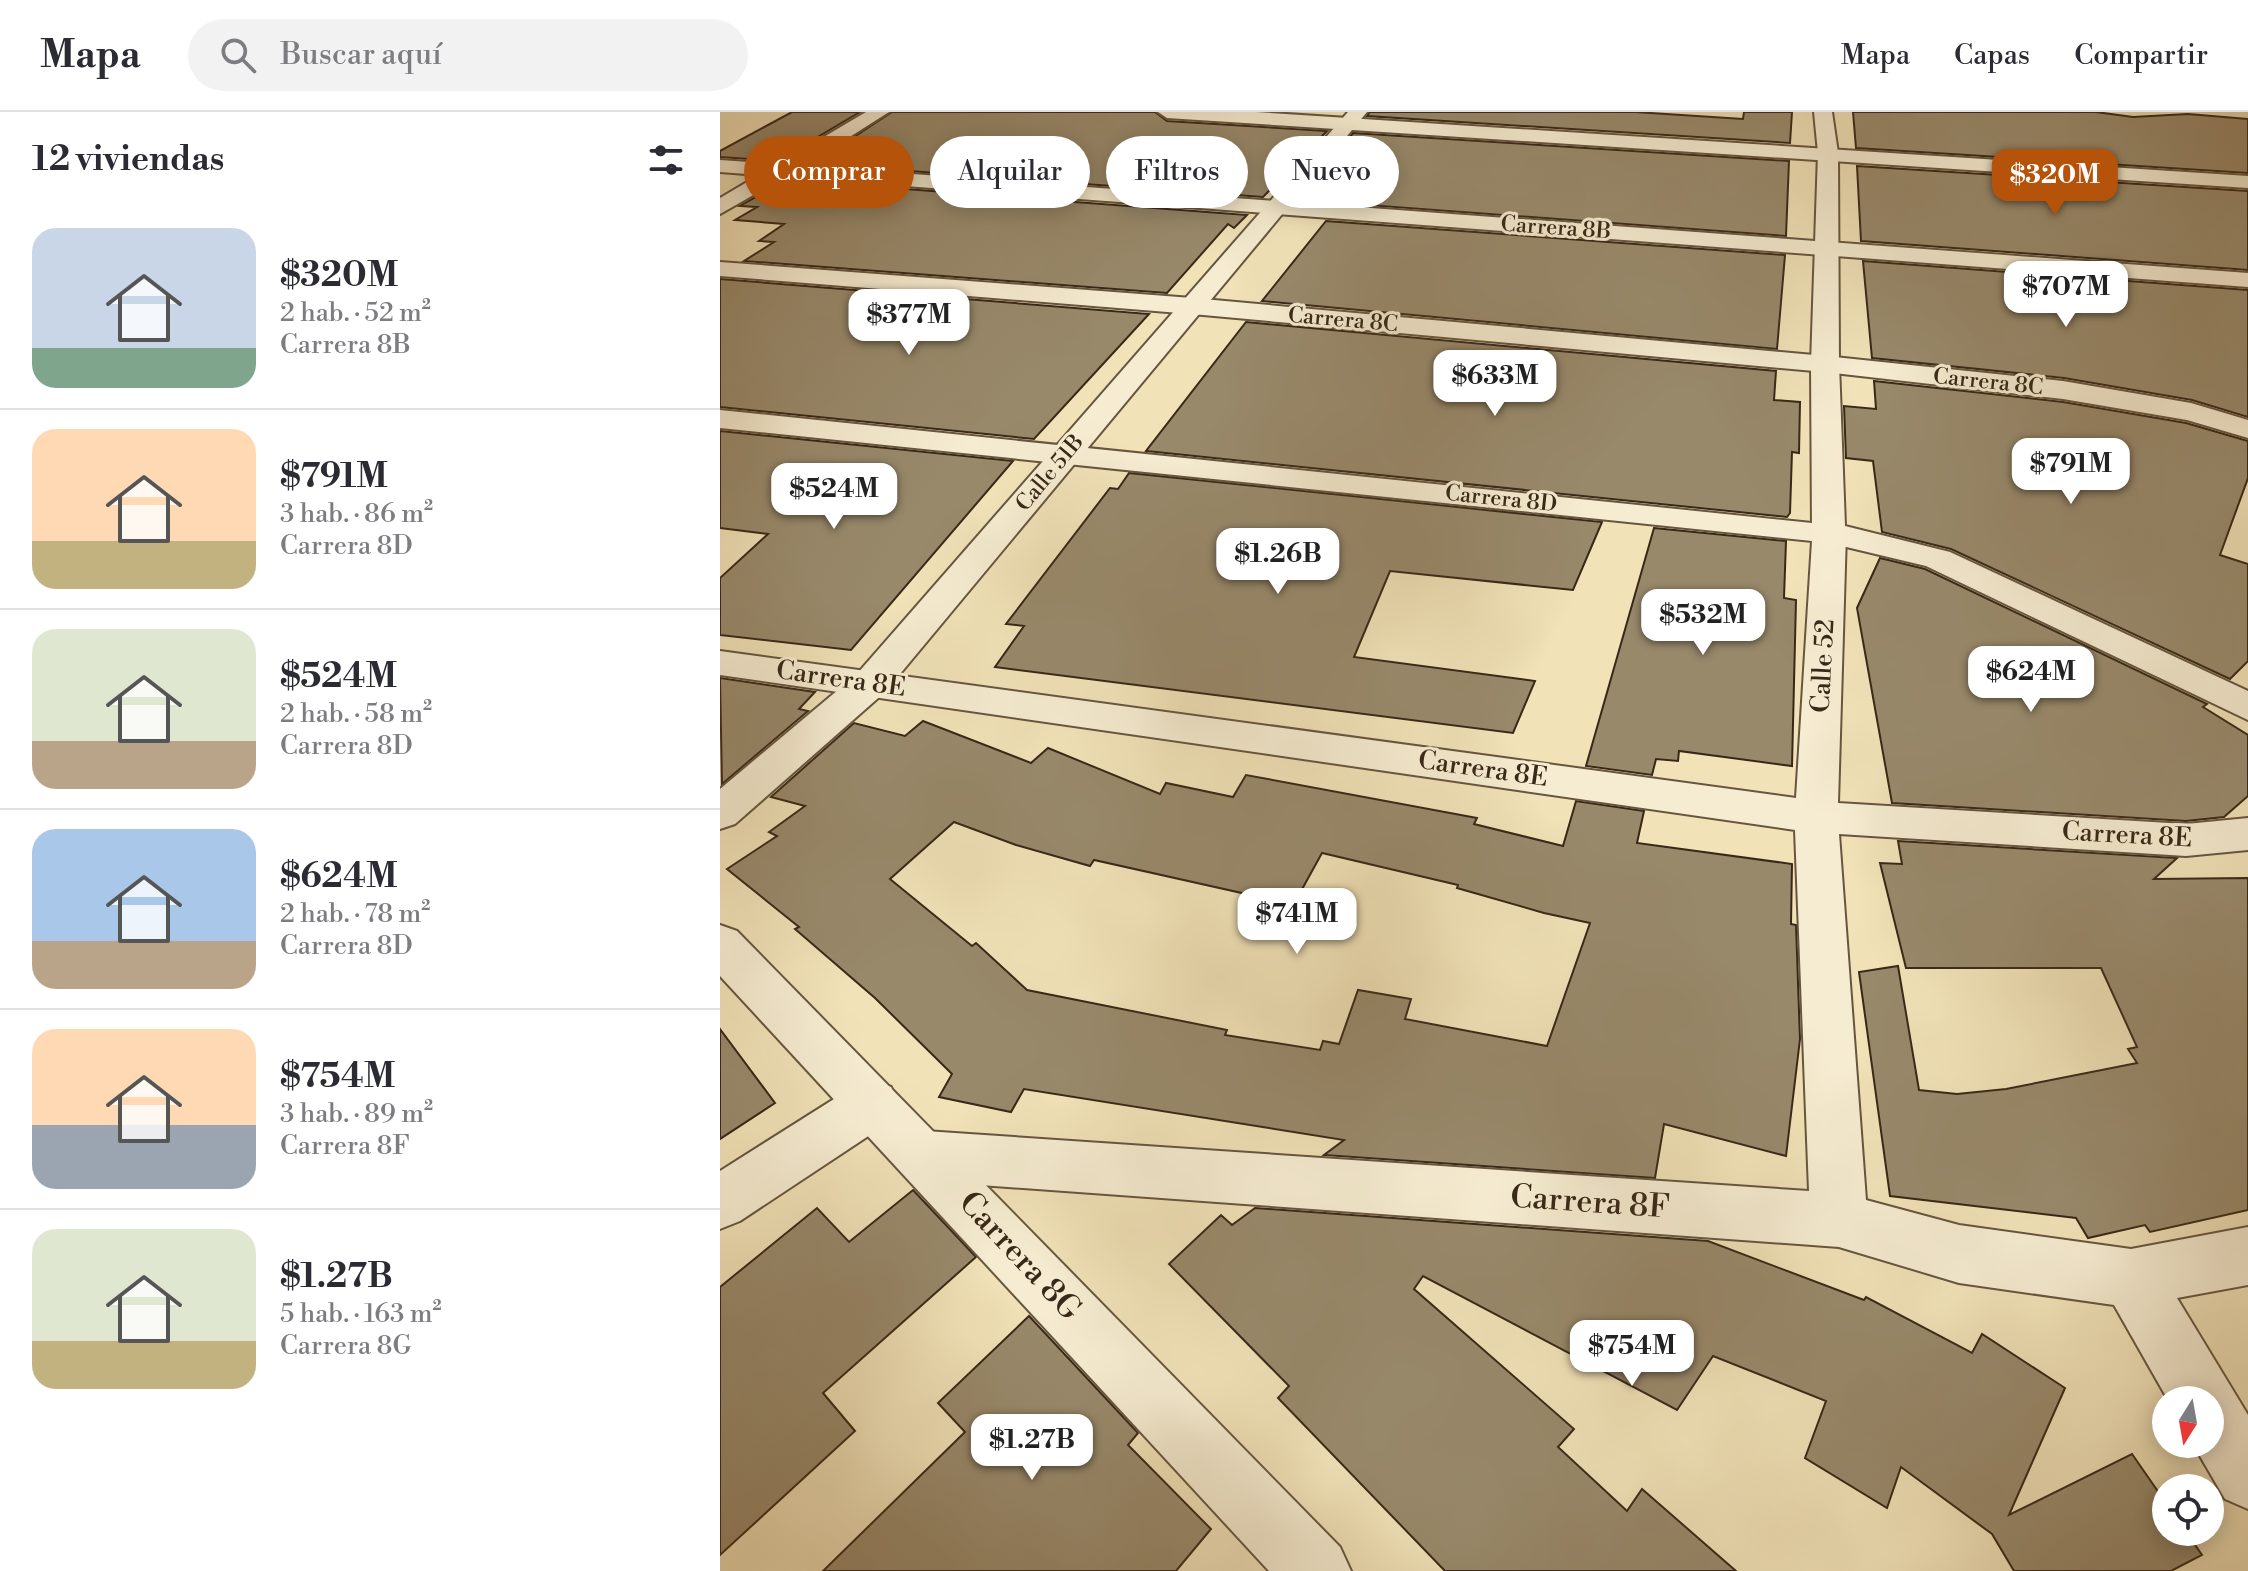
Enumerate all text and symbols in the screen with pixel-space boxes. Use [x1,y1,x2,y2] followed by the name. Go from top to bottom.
[188,19,748,91] search box
[40,32,140,79] text: Mapa
[216,33,260,77] icon: search
[280,36,442,74] text: Buscar aquí
[1841,38,1910,73] text: Mapa
[1954,38,2030,73] text: Capas
[2074,38,2208,73] text: Compartir
[744,136,914,208] chip: Comprar
[930,136,1090,208] chip: Alquilar
[1106,136,1248,208] chip: Filtros
[1264,136,1399,208] chip: Nuevo
[644,138,688,182] icon: filters
[32,139,224,181] text: 12 viviendas
[1999,149,2111,217] pin: $320M
[2010,159,2100,191] text: $320M
[1500,211,1612,245] street label: Carrera 8B
[280,255,398,297] text: $320M
[96,260,192,356] icon: home
[2010,261,2122,329] pin: $707M
[2022,271,2110,303] text: $707M
[853,289,965,357] pin: $377M
[280,297,431,329] text: 2 hab. · 52 m²
[867,299,951,331] text: $377M
[1287,302,1399,338] street label: Carrera 8C
[280,329,411,361] text: Carrera 8B
[1439,350,1551,418] pin: $633M
[1451,360,1539,392] text: $633M
[1932,363,2044,401] street label: Carrera 8C
[1010,429,1090,517] street label: Calle 51B
[2015,438,2127,506] pin: $791M
[2030,448,2112,480] text: $791M
[280,456,388,498] text: $791M
[96,461,192,557] icon: home
[778,463,890,531] pin: $524M
[789,473,879,505] text: $524M
[1444,480,1558,518] street label: Carrera 8D
[280,498,433,530] text: 3 hab. · 86 m²
[1213,528,1343,596] pin: $1.26B
[280,530,413,562] text: Carrera 8D
[1234,538,1322,570] text: $1.26B
[1647,589,1759,657] pin: $532M
[1659,599,1747,631] text: $532M
[1805,618,1841,714] street label: Calle 52
[1975,646,2087,714] pin: $624M
[774,654,908,704] street label: Carrera 8E
[280,656,397,698] text: $524M
[1986,656,2076,688] text: $624M
[96,661,192,757] icon: home
[280,698,432,730] text: 2 hab. · 58 m²
[280,730,413,762] text: Carrera 8D
[1416,744,1550,794] street label: Carrera 8E
[2061,816,2193,854] street label: Carrera 8E
[280,856,397,898] text: $624M
[96,861,192,957] icon: home
[1241,888,1353,956] pin: $741M
[280,898,430,930] text: 2 hab. · 78 m²
[1256,898,1338,930] text: $741M
[280,930,413,962] text: Carrera 8D
[280,1056,395,1098] text: $754M
[96,1061,192,1157] icon: home
[280,1098,433,1130] text: 3 hab. · 89 m²
[280,1130,410,1162] text: Carrera 8F
[1509,1176,1671,1228] street label: Carrera 8F
[950,1183,1090,1329] street label: Carrera 8G
[280,1256,393,1298] text: $1.27B
[96,1261,192,1357] icon: home
[280,1298,442,1330] text: 5 hab. · 163 m²
[1576,1320,1688,1388] pin: $754M
[280,1330,412,1362] text: Carrera 8G
[1588,1330,1676,1362] text: $754M
[2152,1386,2224,1458] north arrow
[2152,1386,2224,1546] map controls
[967,1414,1097,1482] pin: $1.27B
[989,1424,1075,1456] text: $1.27B
[2152,1474,2224,1546] button: locate

